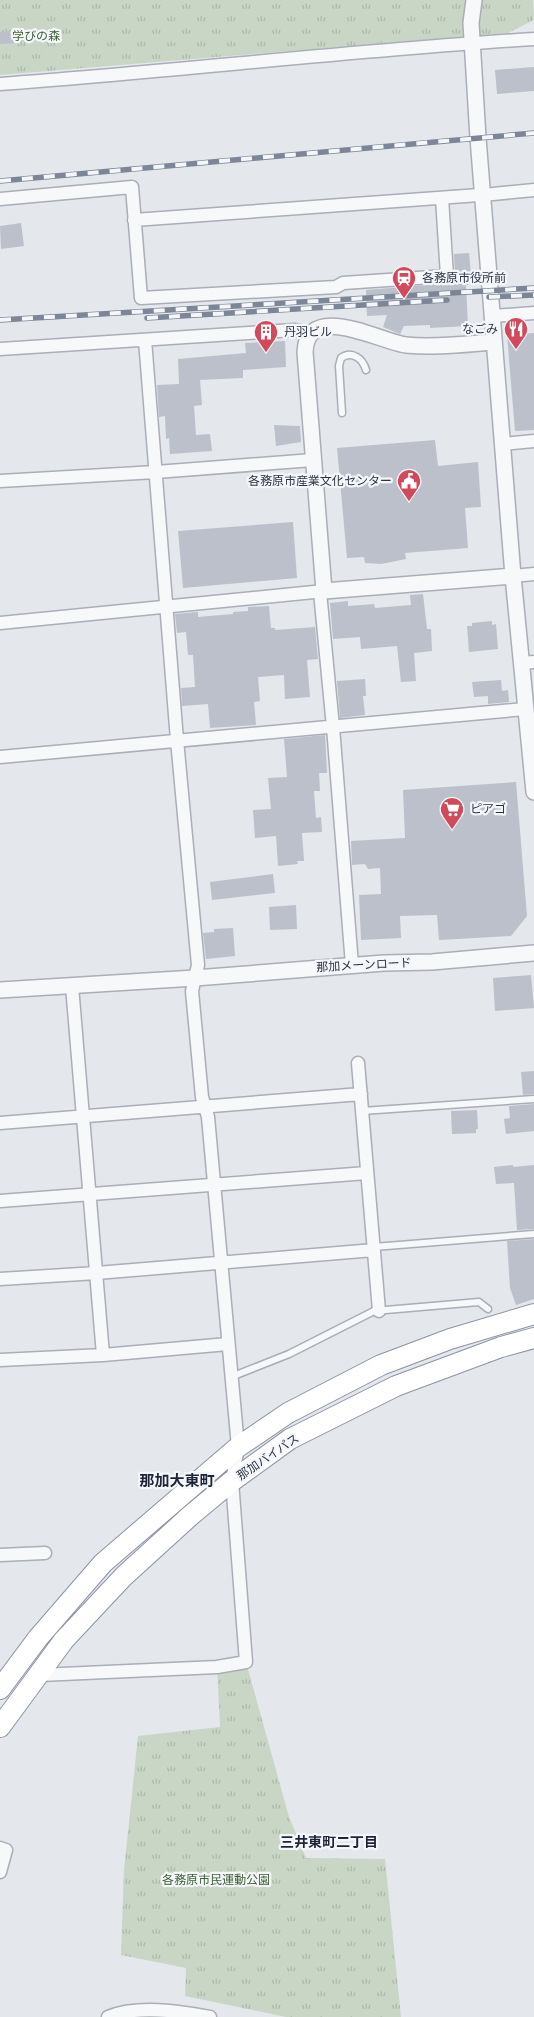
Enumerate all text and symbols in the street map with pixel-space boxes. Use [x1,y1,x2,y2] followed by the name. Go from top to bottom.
[12,28,60,43] park label: 学びの森
[391,265,417,299] station icon: 各務原市役所前
[422,270,506,285] place label: 各務原市役所前
[503,316,529,350] restaurant icon: なごみ
[253,319,279,353] building icon: 丹羽ビル
[462,321,498,336] place label: なごみ
[284,324,332,339] place label: 丹羽ビル
[396,468,422,502] public building icon: 各務原市産業文化センター
[248,473,392,488] place label: 各務原市産業文化センター
[439,796,465,830] supermarket icon: ピアゴ
[470,801,506,816] place label: ピアゴ
[316,955,412,974] street label: 那加メーンロード
[234,1430,302,1483] street label: 那加バイパス
[139,1471,215,1490] district label: 那加大東町
[280,1833,378,1851] district label: 三井東町二丁目
[162,1872,270,1887] park label: 各務原市民運動公園

